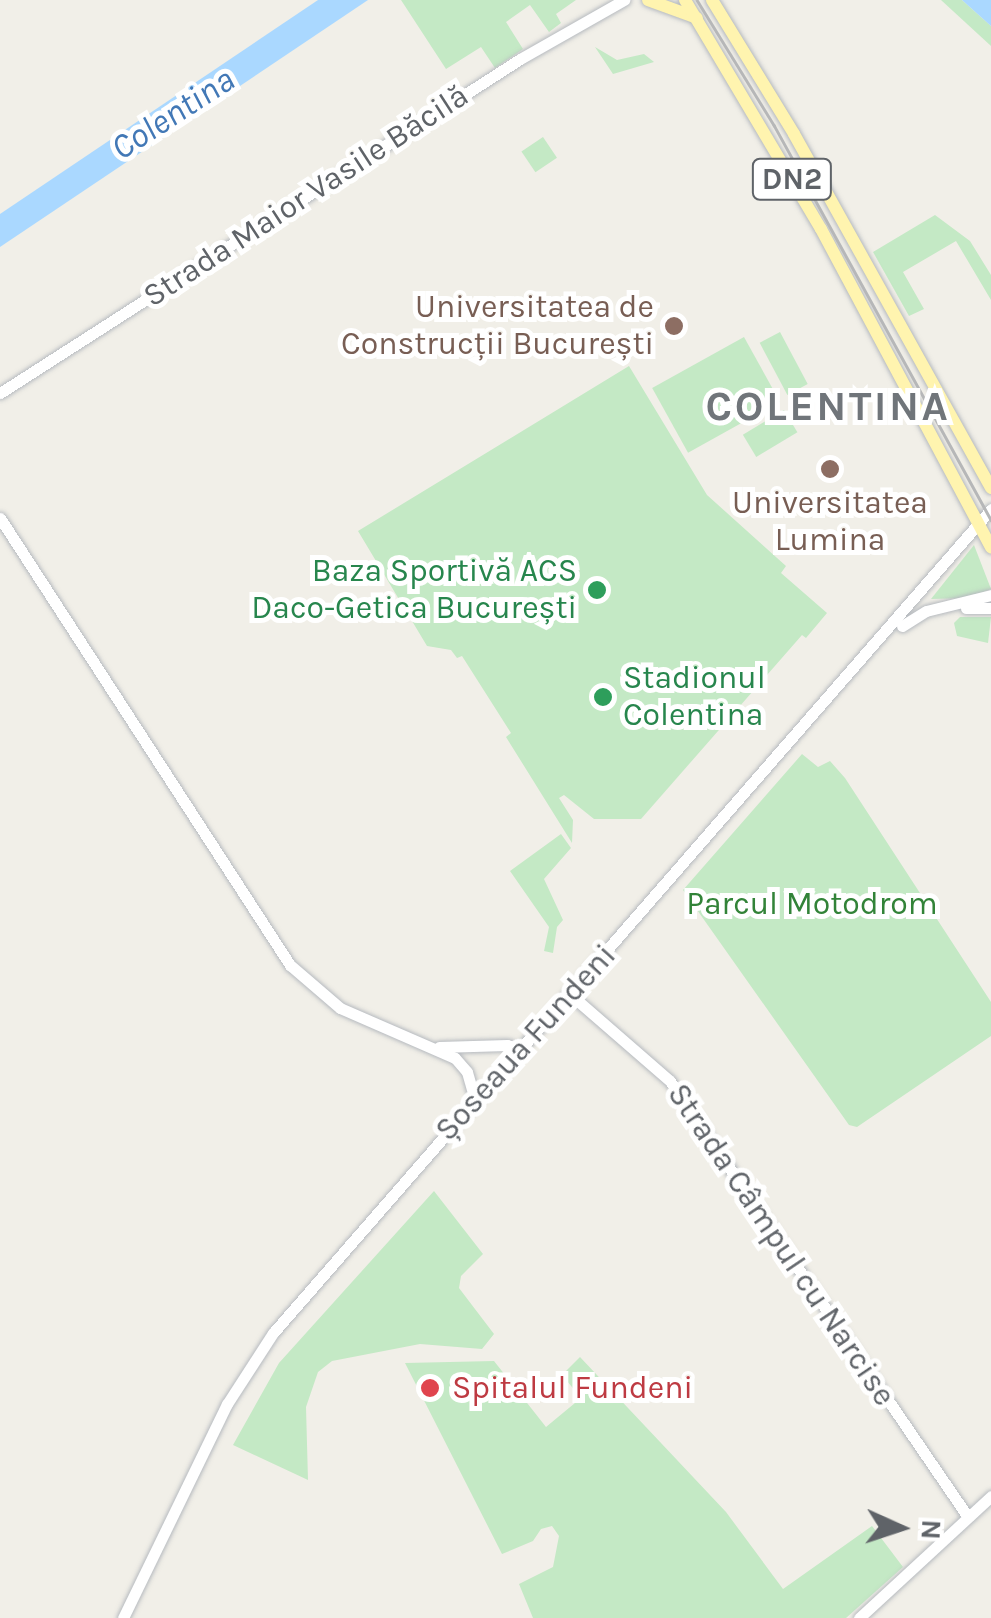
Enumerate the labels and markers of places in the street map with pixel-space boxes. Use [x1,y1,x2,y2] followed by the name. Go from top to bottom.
[341,289,654,364] place label: Universitatea de Construcții București
[663,315,685,337] marker: Universitatea de Construcții București
[819,458,841,480] marker: Universitatea Lumina
[732,485,928,560] place label: Universitatea Lumina
[251,553,577,628] place label: Baza Sportivă ACS Daco-Getica București
[586,579,608,601] marker: Baza Sportivă ACS Daco-Getica București
[623,660,766,735] place label: Stadionul Colentina
[592,686,614,708] marker: Stadionul Colentina
[452,1369,693,1407] place label: Spitalul Fundeni
[417,1375,443,1401] marker: Spitalul Fundeni

